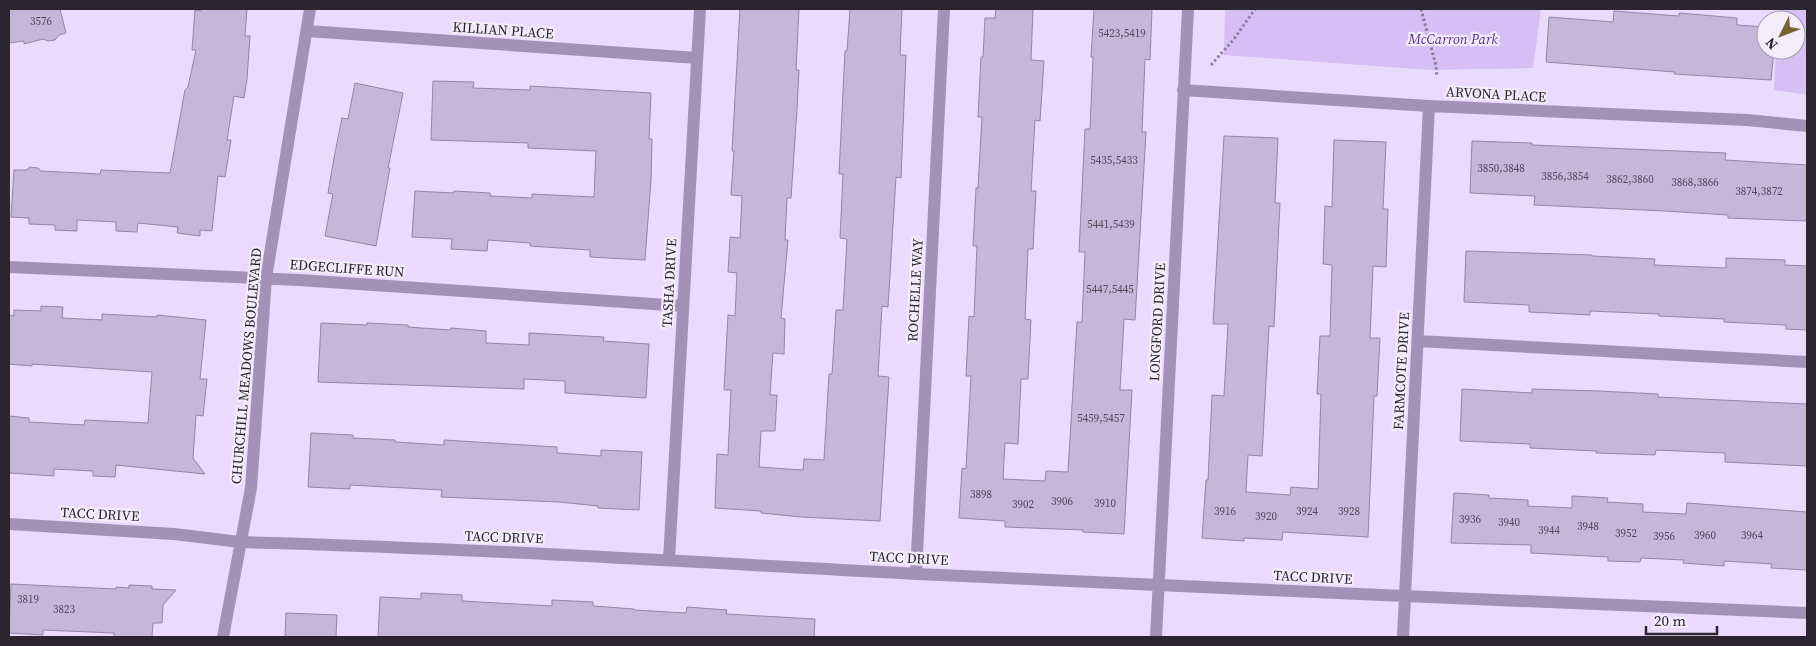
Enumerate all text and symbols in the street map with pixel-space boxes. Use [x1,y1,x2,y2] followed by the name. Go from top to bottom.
[1756,10,1806,60] north arrow
[30,14,52,29] house number: 3576
[452,16,554,44] street label: KILLIAN PLACE
[1098,26,1146,41] house number: 5423,5419
[1407,29,1498,49] park label: McCarron Park
[1760,33,1782,54] text: N
[1445,81,1547,107] street label: ARVONA PLACE
[1090,153,1138,168] house number: 5435,5433
[1477,161,1525,176] house number: 3850,3848
[1541,169,1589,184] house number: 3856,3854
[1606,172,1654,187] house number: 3862,3860
[1671,175,1719,190] house number: 3868,3866
[1735,184,1783,199] house number: 3874,3872
[1087,217,1135,232] house number: 5441,5439
[657,238,681,328] street label: TASHA DRIVE
[902,238,928,342] street label: ROCHELLE WAY
[226,247,266,485] street label: CHURCHILL MEADOWS BOULEVARD
[289,254,405,282] street label: EDGECLIFFE RUN
[1144,262,1170,382] street label: LONGFORD DRIVE
[1086,282,1134,297] house number: 5447,5445
[1388,311,1414,431] street label: FARMCOTE DRIVE
[1077,411,1125,426] house number: 5459,5457
[970,487,992,502] house number: 3898
[1051,494,1073,509] house number: 3906
[1094,496,1116,511] house number: 3910
[1012,497,1034,512] house number: 3902
[60,502,140,526] street label: TACC DRIVE
[1214,504,1236,519] house number: 3916
[1296,504,1318,519] house number: 3924
[1338,504,1360,519] house number: 3928
[1255,509,1277,524] house number: 3920
[1459,512,1481,527] house number: 3936
[1498,515,1520,530] house number: 3940
[1577,519,1599,534] house number: 3948
[1538,523,1560,538] house number: 3944
[464,526,544,548] street label: TACC DRIVE
[1615,526,1637,541] house number: 3952
[1694,528,1716,543] house number: 3960
[1741,528,1763,543] house number: 3964
[1653,529,1675,544] house number: 3956
[869,546,949,570] street label: TACC DRIVE
[1273,565,1353,589] street label: TACC DRIVE
[17,592,39,607] house number: 3819
[53,602,75,617] house number: 3823
[1646,604,1717,636] scale bar
[1654,610,1686,631] text: 20 m

